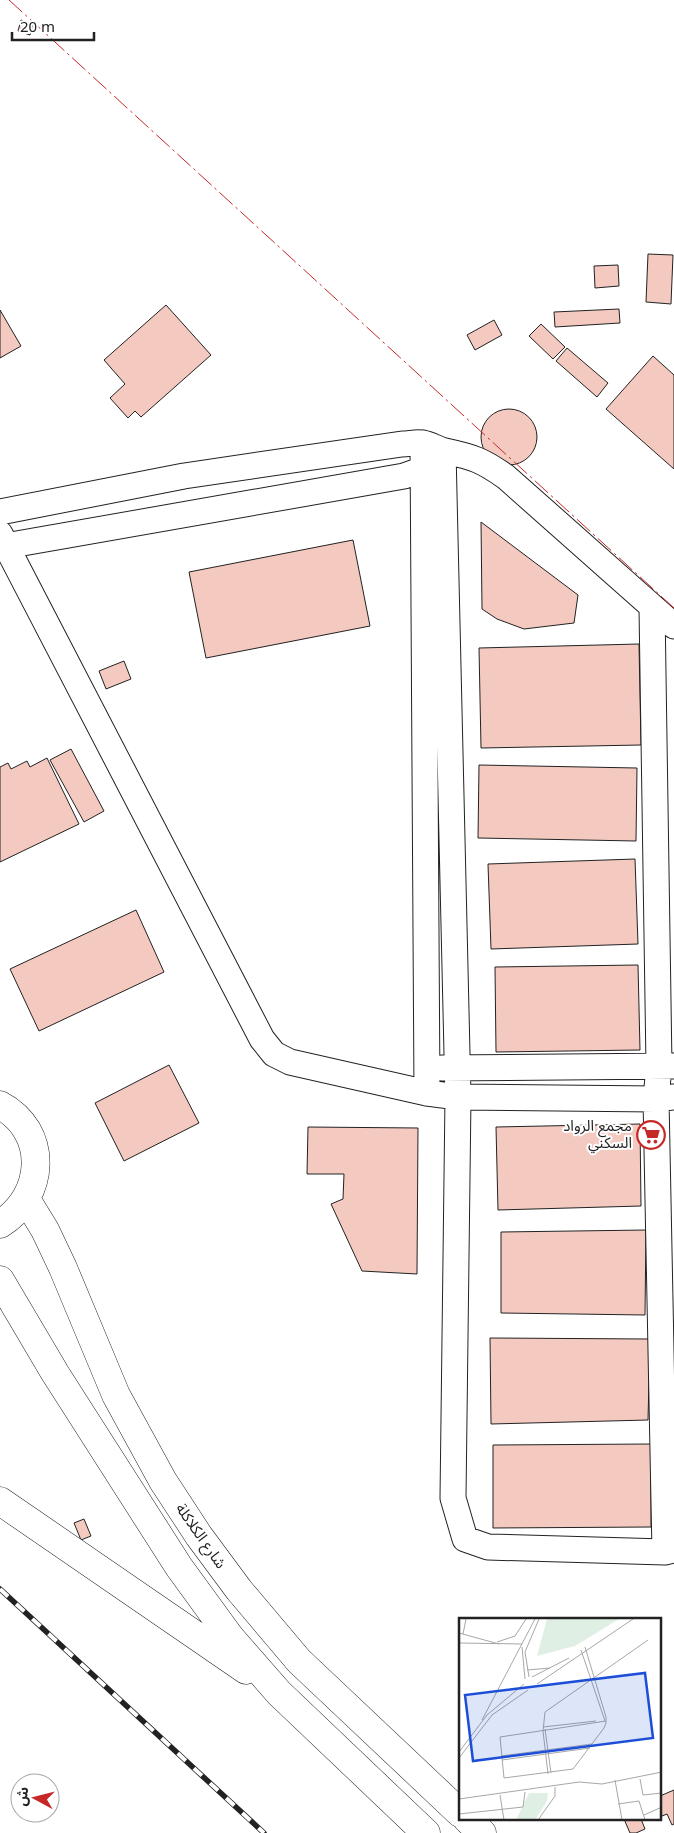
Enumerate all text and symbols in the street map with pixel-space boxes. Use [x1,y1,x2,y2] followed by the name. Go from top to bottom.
[12,10,95,42] scale bar
[20,16,55,36] text: 20 m
[563,1115,632,1154] place label: مجمع الرواد السكني
[636,1120,666,1150] supermarket icon: مجمع الرواد السكني
[170,1499,232,1574] street label: شارع الكلاكلة
[459,1618,662,1820] inset map
[10,1773,60,1823] north arrow
[11,1786,32,1807] text: ش

